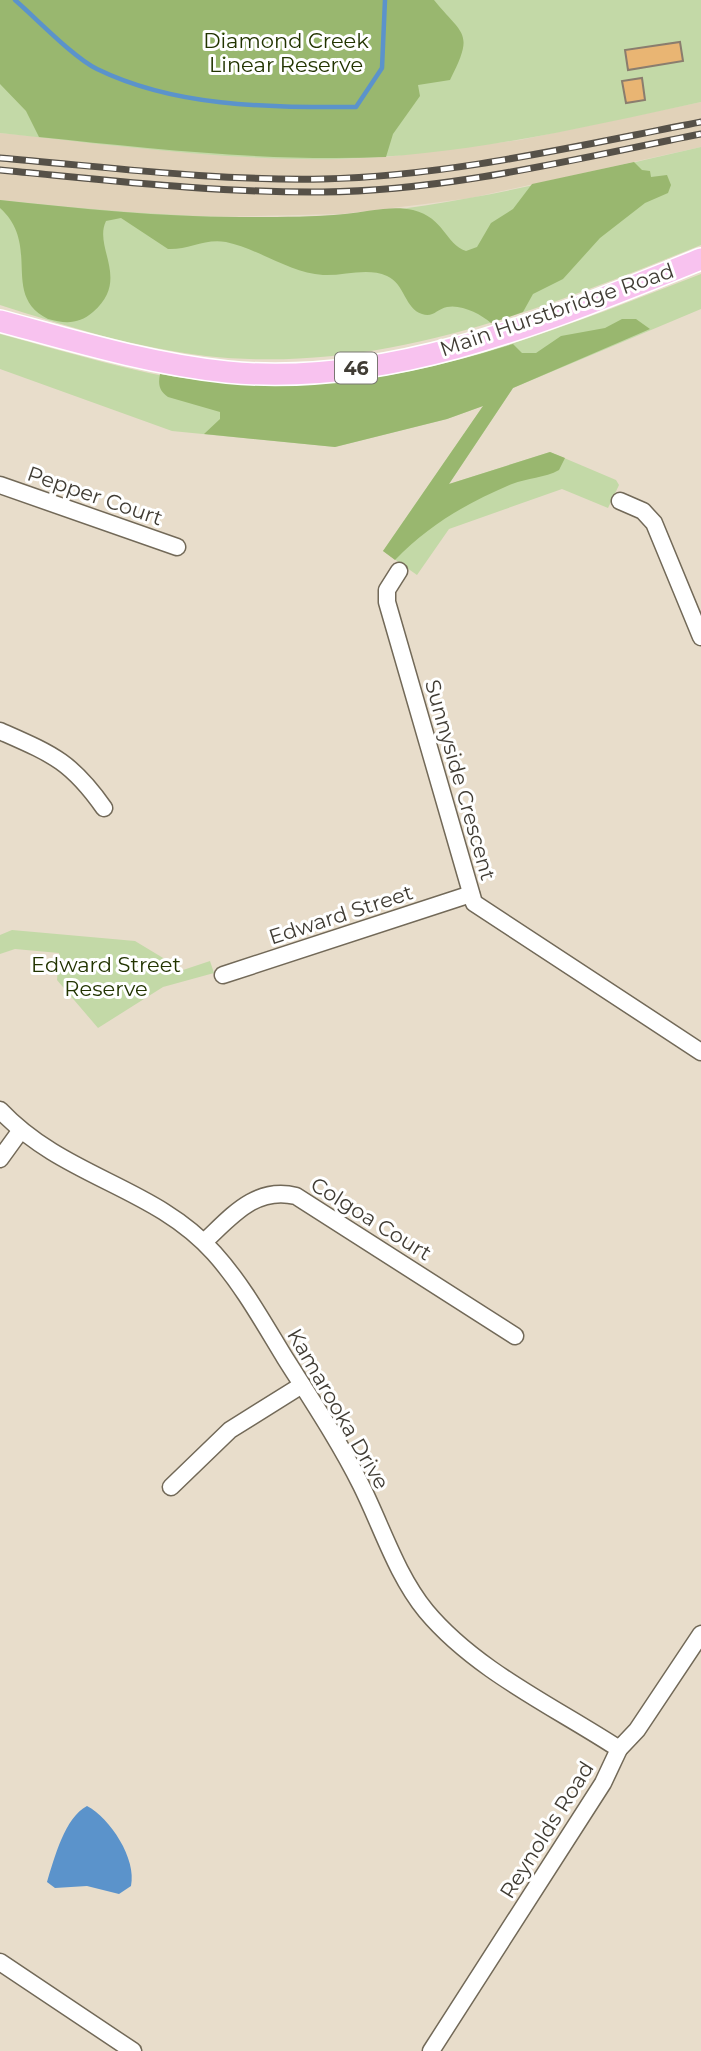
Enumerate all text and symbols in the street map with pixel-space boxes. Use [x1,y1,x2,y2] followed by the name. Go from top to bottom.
[203,28,369,77] park label: Diamond Creek Linear Reserve
[436,258,677,361] street label: Main Hurstbridge Road
[335,352,377,384] road number: 46
[24,461,166,530] street label: Pepper Court
[420,677,501,883] street label: Sunnyside Crescent
[266,879,416,950] street label: Edward Street
[31,952,181,1001] park label: Edward Street Reserve
[306,1172,436,1266] street label: Colgoa Court
[282,1324,395,1494] street label: Kamarooka Drive
[494,1757,599,1903] street label: Reynolds Road

